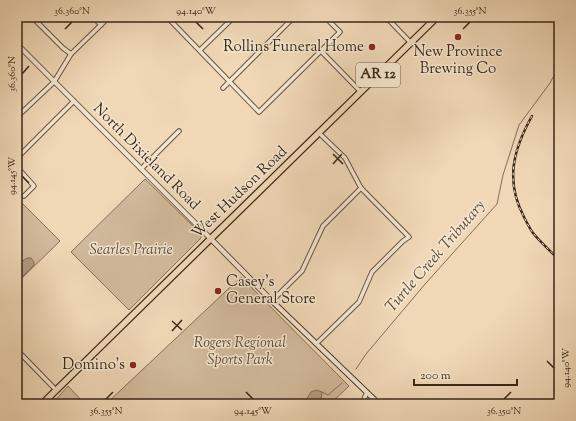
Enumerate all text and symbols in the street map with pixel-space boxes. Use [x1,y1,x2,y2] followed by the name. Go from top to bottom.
[54,4,90,19] text: 36.360°N
[176,4,216,19] text: 94.140°W
[454,4,486,19] text: 36.355°N
[453,32,463,42] marker: New Province Brewing Co
[223,37,364,58] place label: Rollins Funeral Home
[367,42,377,52] marker: Rollins Funeral Home
[413,42,503,80] place label: New Province Brewing Co
[5,56,20,92] text: 36.360°N
[356,63,400,87] road number: AR 12
[88,99,204,215] street label: North Dixieland Road
[188,142,293,244] street label: West Hudson Road
[5,157,20,195] text: 94.145°W
[381,195,492,318] water label: Turtle Creek Tributary
[90,240,172,261] park label: Searles Prairie
[226,272,316,310] place label: Casey's General Store
[213,286,223,296] marker: Casey's General Store
[194,333,286,371] park label: Rogers Regional Sports Park
[559,348,574,388] text: 94.140°W
[62,355,125,376] place label: Domino's
[128,360,138,370] marker: Domino's
[414,361,517,387] scale bar
[420,367,451,385] text: 200 m
[90,404,122,419] text: 36.355°N
[234,404,272,419] text: 94.145°W
[487,404,521,419] text: 36.350°N

